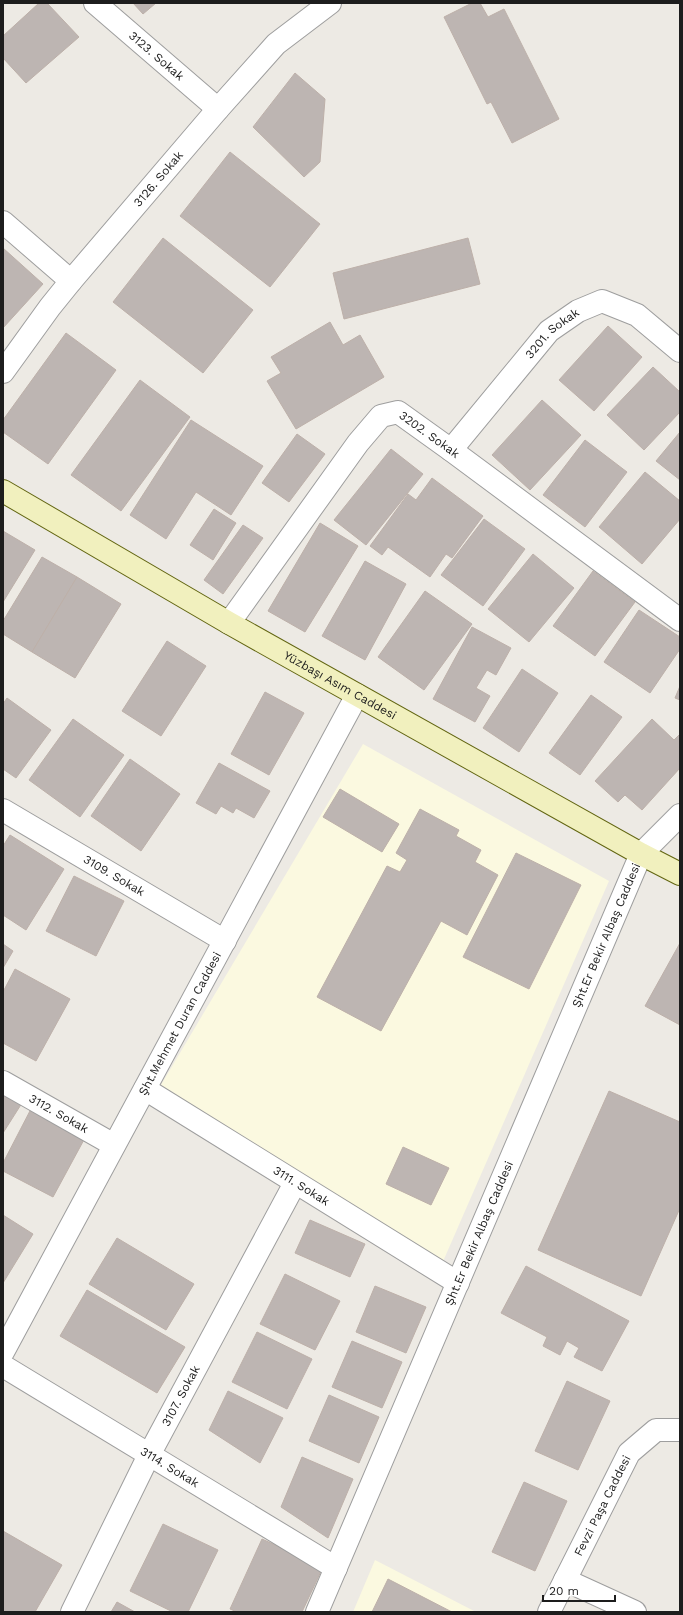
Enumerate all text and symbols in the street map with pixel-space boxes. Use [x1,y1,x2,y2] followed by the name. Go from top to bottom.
[126,28,187,84] street label: 3123. Sokak
[131,148,186,209] street label: 3126. Sokak
[522,305,582,361] street label: 3201. Sokak
[396,408,462,461] street label: 3202. Sokak
[281,648,399,722] street label: Yüzbaşı Asım Caddesi
[81,852,147,899] street label: 3109. Sokak
[569,861,643,1010] street label: Şht.Er Bekir Albaş Caddesi
[136,950,224,1098] street label: Şht.Mehmet Duran Caddesi
[27,1091,91,1136] street label: 3112. Sokak
[442,1159,516,1307] street label: Şht.Er Bekir Albaş Caddesi
[271,1163,332,1209] street label: 3111. Sokak
[159,1363,203,1429] street label: 3107. Sokak
[138,1444,202,1490] street label: 3114. Sokak
[571,1453,634,1558] street label: Fevzi Paşa Caddesi
[543,1577,615,1603] scale bar
[549,1584,579,1598] text: 20 m

